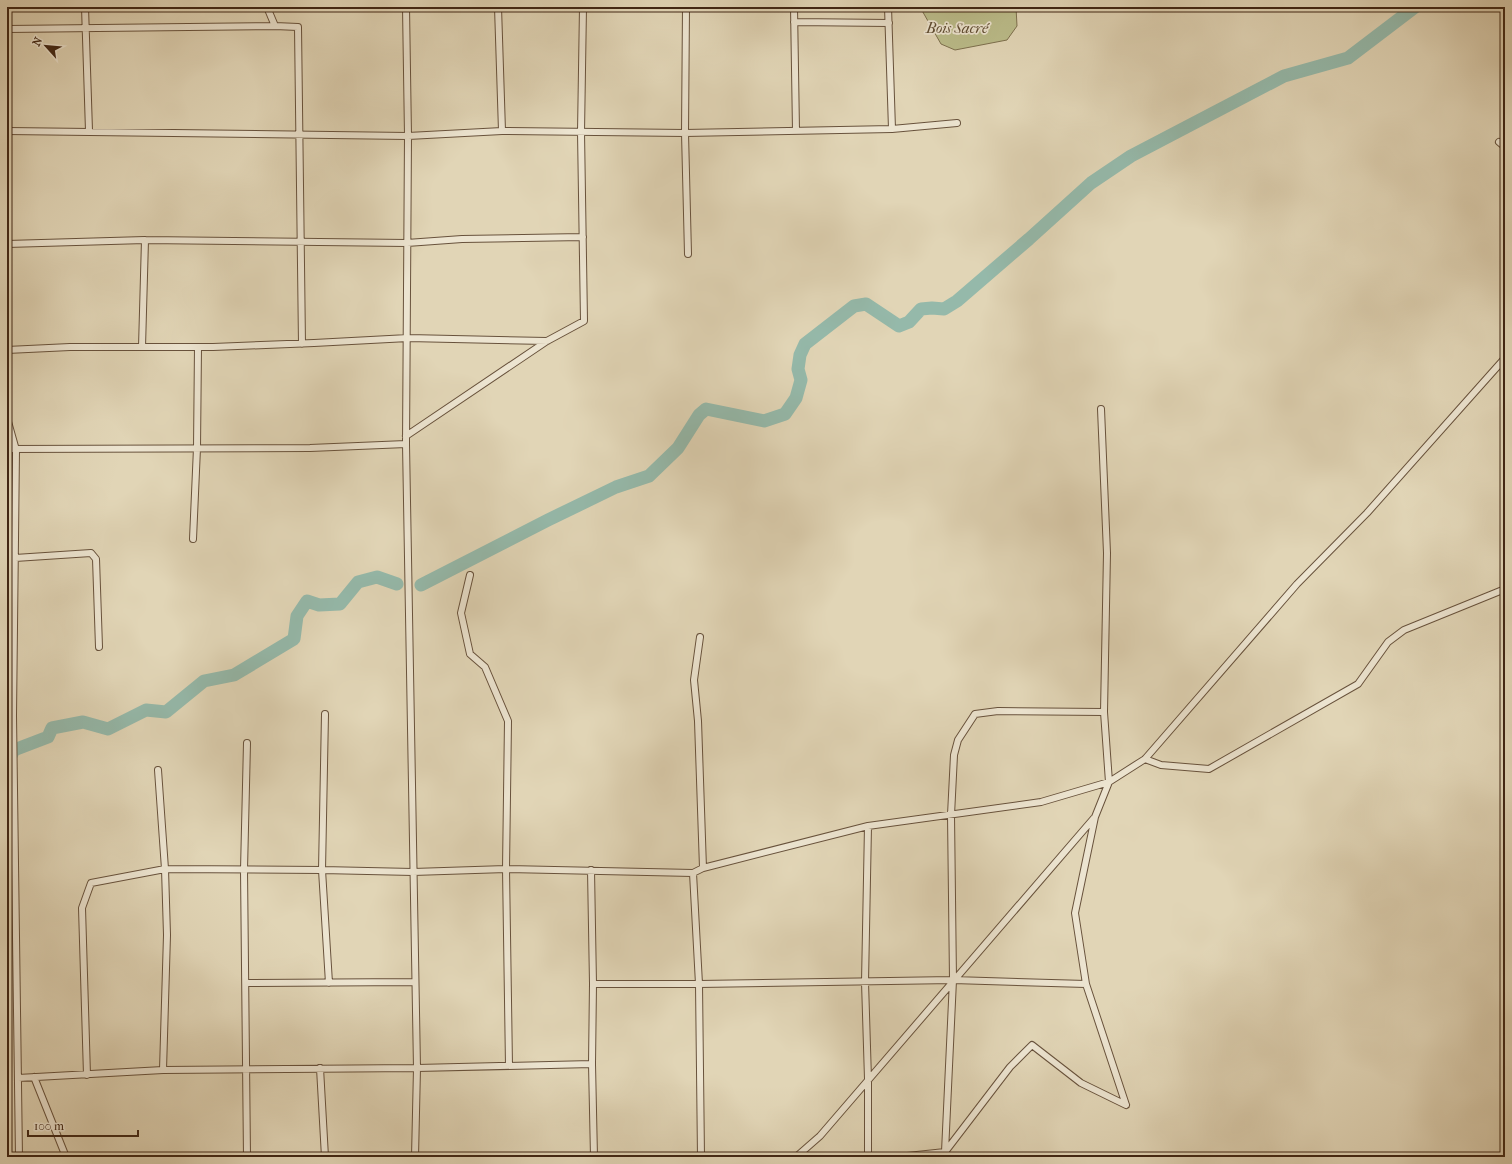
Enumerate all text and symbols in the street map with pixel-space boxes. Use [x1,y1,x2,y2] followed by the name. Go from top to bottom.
[925,19,990,37] park label: Bois Sacré
[26,26,66,66] north arrow
[30,34,46,48] text: N
[28,1112,138,1138] scale bar
[34,1119,64,1133] text: 100 m

